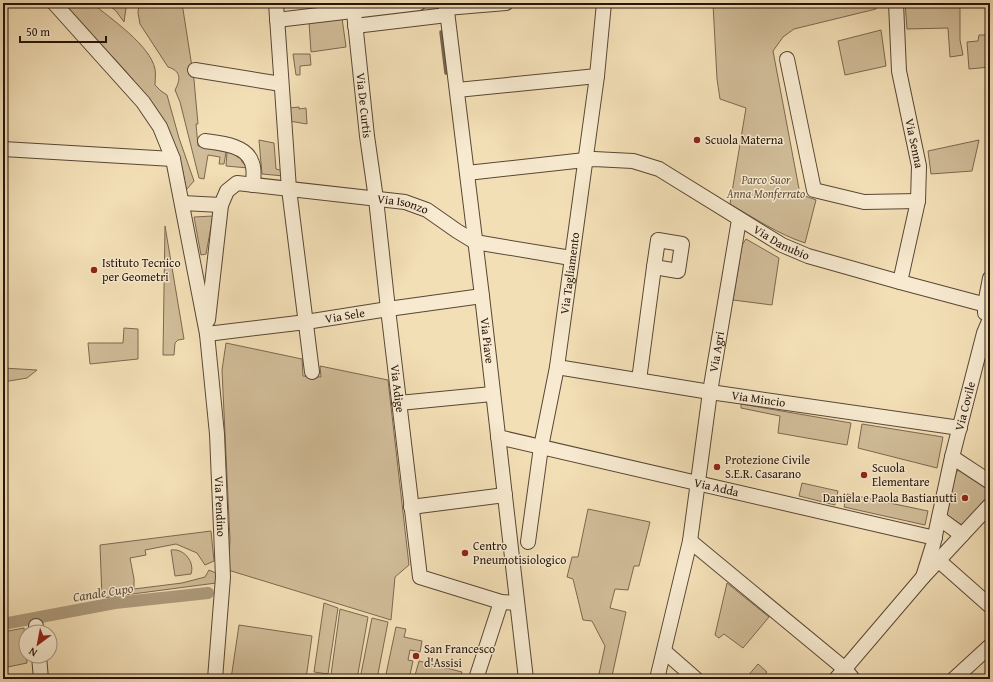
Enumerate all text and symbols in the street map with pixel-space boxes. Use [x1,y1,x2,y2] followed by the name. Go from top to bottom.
[20,18,106,44] scale bar
[26,23,50,40] text: 50 m
[352,72,376,139] street label: Via De Curtis
[901,117,928,170] street label: Via Senna
[705,131,784,148] place label: Scuola Materna
[692,135,702,145] marker: Scuola Materna
[726,171,805,202] park label: Parco Suor Anna Monferrato
[376,190,431,218] street label: Via Isonzo
[750,220,812,264] street label: Via Danubio
[555,231,583,315] street label: Via Tagliamento
[102,254,181,285] place label: Istituto Tecnico per Geometri
[89,265,99,275] marker: Istituto Tecnico per Geometri
[324,304,366,327] street label: Via Sele
[477,317,499,365] street label: Via Piave
[704,329,728,373] street label: Via Agri
[387,363,409,414] street label: Via Adige
[950,379,979,433] street label: Via Covile
[730,386,787,411] street label: Via Mincio
[725,451,811,482] place label: Protezione Civile S.E.R. Casarano
[872,459,930,490] place label: Scuola Elementare
[712,462,722,472] marker: Protezione Civile S.E.R. Casarano
[859,470,869,480] marker: Scuola Elementare
[692,474,741,500] street label: Via Adda
[211,475,230,537] street label: Via Pendino
[823,489,958,506] place label: Daniela e Paola Bastianutti
[960,493,970,503] marker: Daniela e Paola Bastianutti
[473,537,566,568] place label: Centro Pneumotisiologico
[460,548,470,558] marker: Centro Pneumotisiologico
[72,578,135,607] water label: Canale Cupo
[18,624,58,664] north arrow
[424,640,495,671] place label: San Francesco d'Assisi
[25,643,40,661] text: N
[411,651,421,661] marker: San Francesco d'Assisi

